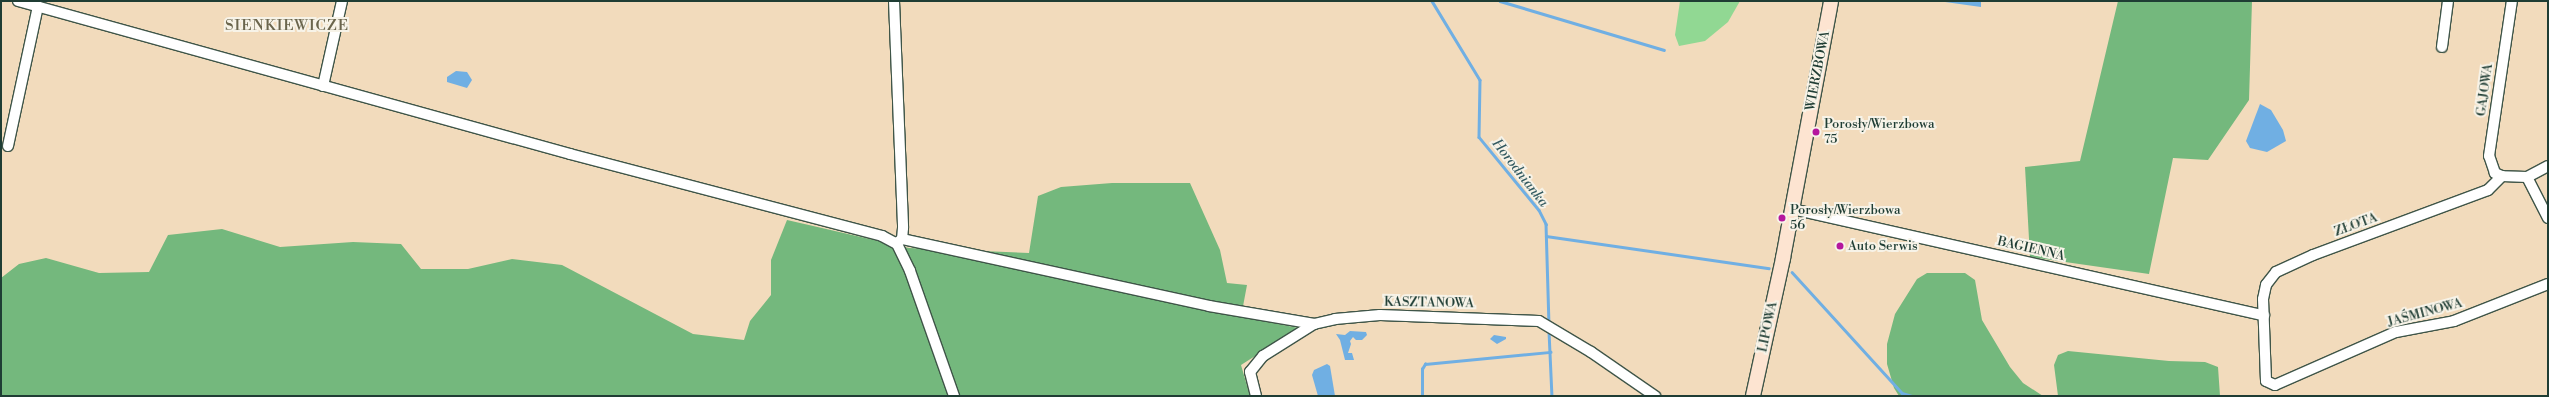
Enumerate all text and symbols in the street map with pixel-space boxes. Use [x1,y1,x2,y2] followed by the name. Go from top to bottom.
[225,17,349,35] district label: SIENKIEWICZE
[1803,30,1833,112] street label: WIERZBOWA
[2474,63,2496,117] street label: GAJOWA
[1824,117,1935,148] place label: Porosły/Wierzbowa 75
[1811,127,1821,137] marker: Porosły/Wierzbowa 75
[1488,136,1552,210] water label: Horodnianka
[1790,203,1901,234] place label: Porosły/Wierzbowa 56
[2332,210,2380,240] street label: ZŁOTA
[1777,213,1787,223] marker: Porosły/Wierzbowa 56
[1996,234,2066,264] street label: BAGIENNA
[1848,238,1918,254] place label: Auto Serwis
[1835,241,1845,251] marker: Auto Serwis
[1384,294,1474,312] street label: KASZTANOWA
[2386,296,2464,330] street label: JAŚMINOWA
[1755,300,1781,354] street label: LIPOWA

